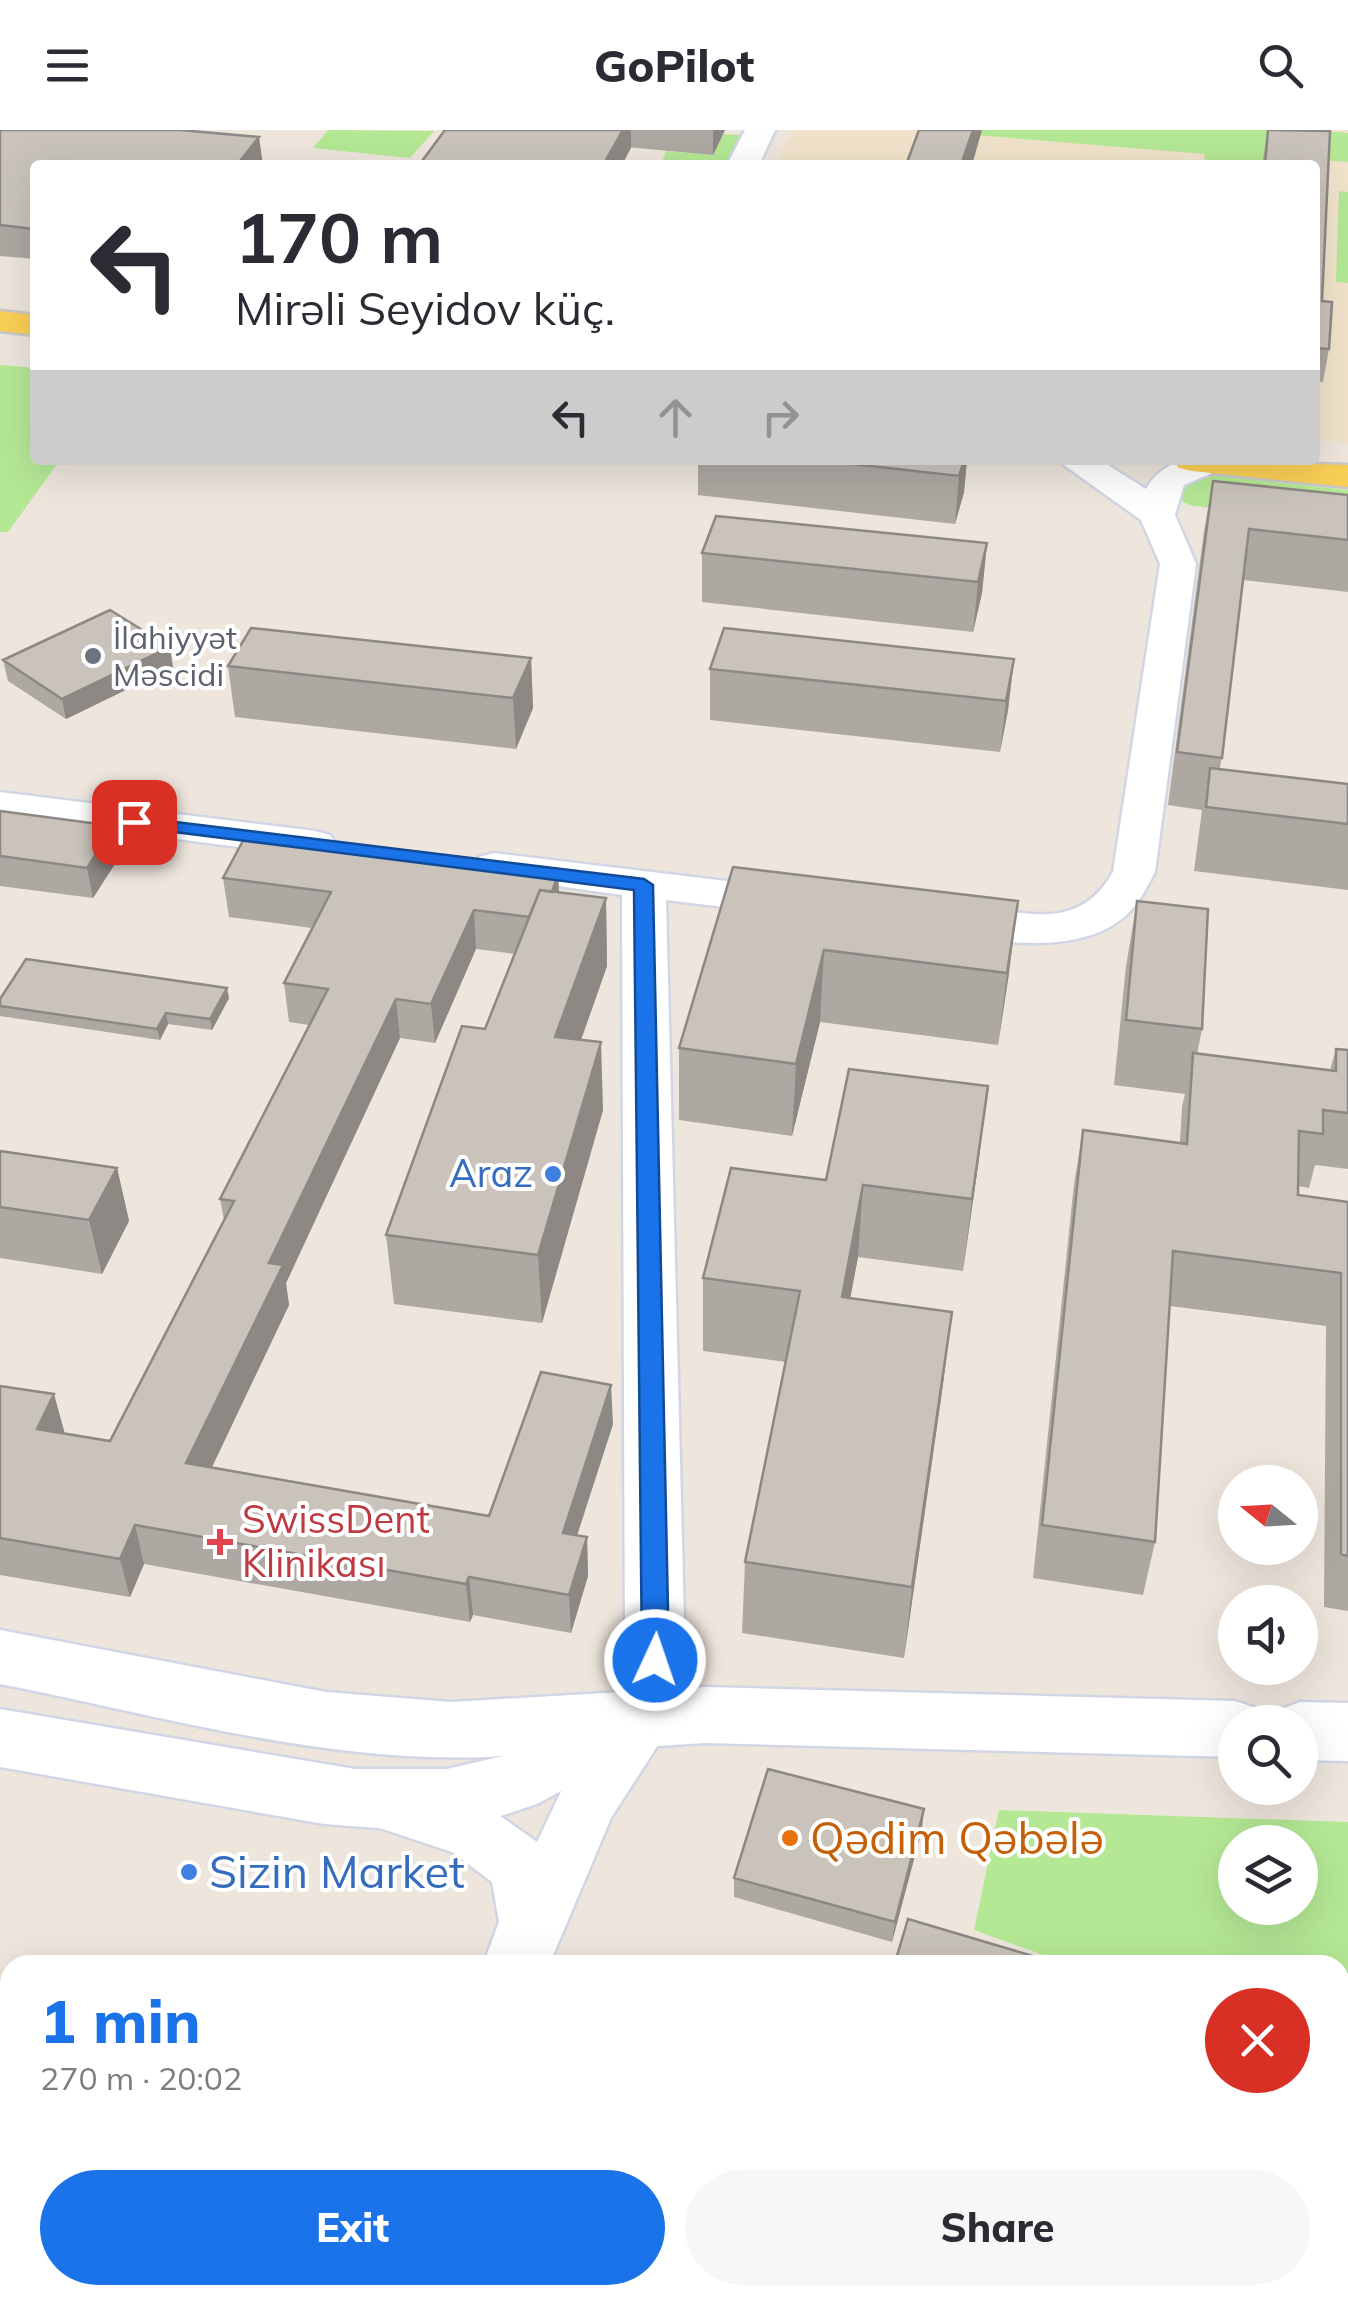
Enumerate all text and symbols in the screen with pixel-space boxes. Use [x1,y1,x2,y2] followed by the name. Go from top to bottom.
[594,37,754,93] text: GoPilot
[40,38,95,93] icon: menu
[1253,38,1308,93] icon: search
[235,193,443,281] text: 170 m
[70,200,200,330] icon: left
[235,280,615,336] text: Mirəli Seyidov küç.
[543,390,598,445] icon: left
[648,390,703,445] icon: ahead
[753,390,808,445] icon: right
[113,617,237,694] place label: İlahiyyət Məscidi
[82,645,104,667] marker: İlahiyyət Məscidi
[92,780,177,865] pin
[107,795,162,850] icon: arrive
[449,1149,533,1197] place label: Araz
[542,1163,564,1185] marker: Araz
[1218,1465,1318,1565] north arrow
[1218,1465,1318,1925] map controls
[242,1495,430,1587] place label: SwissDent Klinikası
[207,1529,233,1555] marker: SwissDent Klinikası
[1218,1585,1318,1685] button: sound
[603,1608,707,1712] position arrow
[1218,1705,1318,1805] button: search
[810,1809,1104,1865] place label: Qədim Qəbələ
[1218,1825,1318,1925] button: layers
[779,1827,801,1849] marker: Qədim Qəbələ
[209,1843,465,1899] place label: Sizin Market
[178,1861,200,1883] marker: Sizin Market
[40,1983,201,2058] text: 1 min
[1205,1988,1310,2093] button: close
[40,2058,242,2098] text: 270 m · 20:02
[40,2170,665,2285] button: Exit
[685,2170,1310,2285] button: Share

